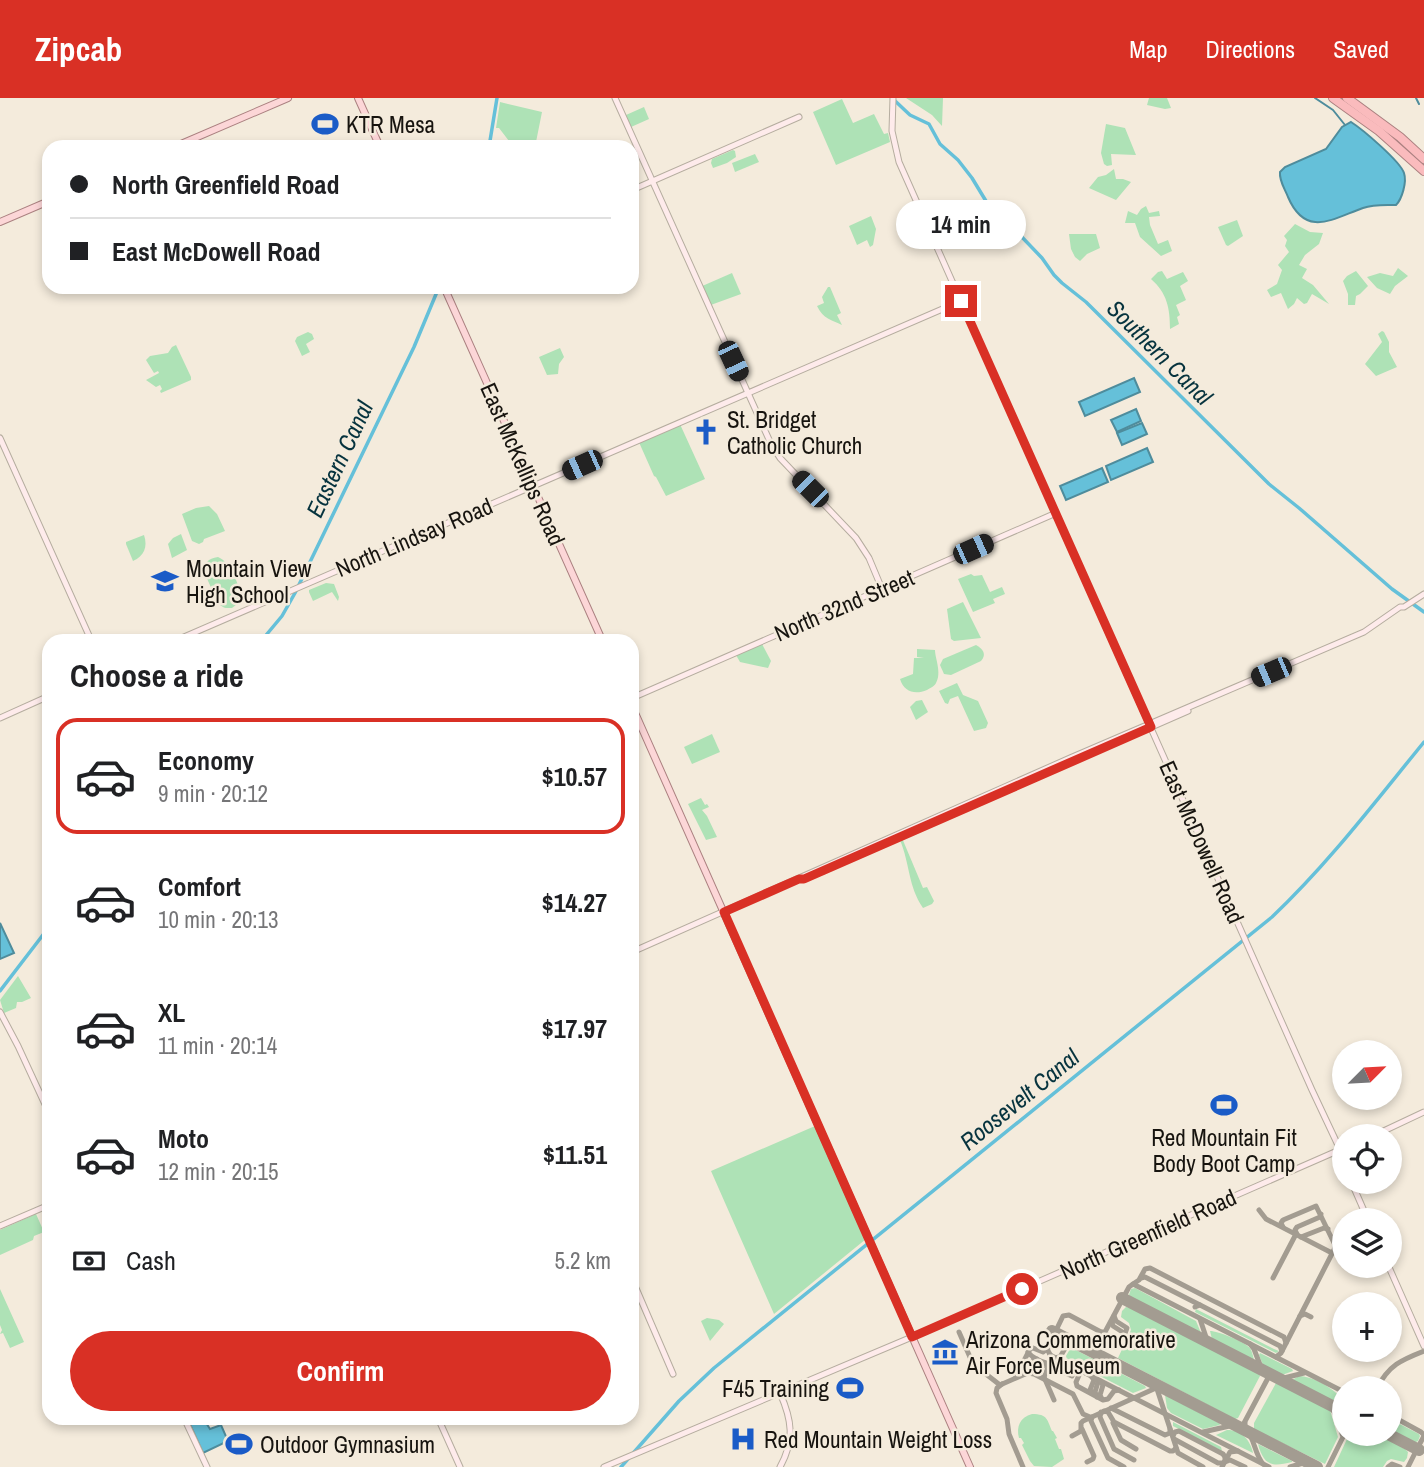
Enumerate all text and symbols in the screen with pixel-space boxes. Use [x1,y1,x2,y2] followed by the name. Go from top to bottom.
[35,27,122,71] text: Zipcab
[1129,33,1167,65] text: Map
[1205,33,1295,65] text: Directions
[1333,33,1389,65] text: Saved
[310,109,340,139] sports icon: KTR Mesa
[346,109,436,140] place label: KTR Mesa
[112,167,339,202] text: North Greenfield Road
[896,200,1026,248] callout: 14 min
[931,209,991,240] text: 14 min
[112,234,321,269] text: East McDowell Road
[945,285,977,317] route end
[1100,292,1220,412] water label: Southern Canal
[715,338,752,384] car
[473,378,573,550] street label: East McKellips Road
[298,395,380,522] water label: Eastern Canal
[727,404,862,461] place label: St. Bridget Catholic Church
[691,417,721,447] church icon: St. Bridget Catholic Church
[559,447,606,483] car
[788,467,833,511] car
[331,490,497,584] street label: North Lindsay Road
[950,531,997,567] car
[186,553,312,610] place label: Mountain View High School
[769,562,919,648] street label: North 32nd Street
[150,566,180,596] school or university icon: Mountain View High School
[70,654,244,697] text: Choose a ride
[1248,654,1295,690] car
[158,743,254,778] text: Economy
[74,745,137,808] icon: car
[1152,756,1252,928] street label: East McDowell Road
[542,759,607,794] text: $10.57
[158,778,268,809] text: 9 min · 20:12
[158,869,241,904] text: Comfort
[74,871,137,934] icon: car
[542,885,607,920] text: $14.27
[158,904,279,935] text: 10 min · 20:13
[158,995,185,1030] text: XL
[74,997,137,1060] icon: car
[542,1011,607,1046] text: $17.97
[158,1030,277,1061] text: 11 min · 20:14
[1332,1040,1402,1110] north arrow
[1332,1040,1402,1446] map controls
[953,1041,1086,1157] water label: Roosevelt Canal
[1209,1090,1239,1120] sports icon: Red Mountain Fit Body Boot Camp
[158,1121,209,1156] text: Moto
[1151,1122,1297,1179] place label: Red Mountain Fit Body Boot Camp
[74,1123,137,1186] icon: car
[1332,1124,1402,1194] button: locate
[543,1137,607,1172] text: $11.51
[158,1156,279,1187] text: 12 min · 20:15
[1055,1181,1241,1287] street label: North Greenfield Road
[1332,1208,1402,1278] button: layers
[70,1242,108,1280] icon: cash
[126,1243,176,1278] text: Cash
[554,1245,611,1276] text: 5.2 km
[1006,1273,1038,1305] route start
[1332,1292,1402,1362] button: +
[965,1324,1176,1381] place label: Arizona Commemorative Air Force Museum
[70,1331,611,1411] button: Confirm
[930,1337,960,1367] museum icon: Arizona Commemorative Air Force Museum
[722,1373,830,1404] place label: F45 Training
[835,1373,865,1403] sports icon: F45 Training
[1332,1376,1402,1446] button: −
[728,1424,758,1454] hospital icon: Red Mountain Weight Loss
[764,1424,992,1455] place label: Red Mountain Weight Loss
[224,1429,254,1459] sports icon: Outdoor Gymnasium
[260,1429,435,1460] place label: Outdoor Gymnasium

